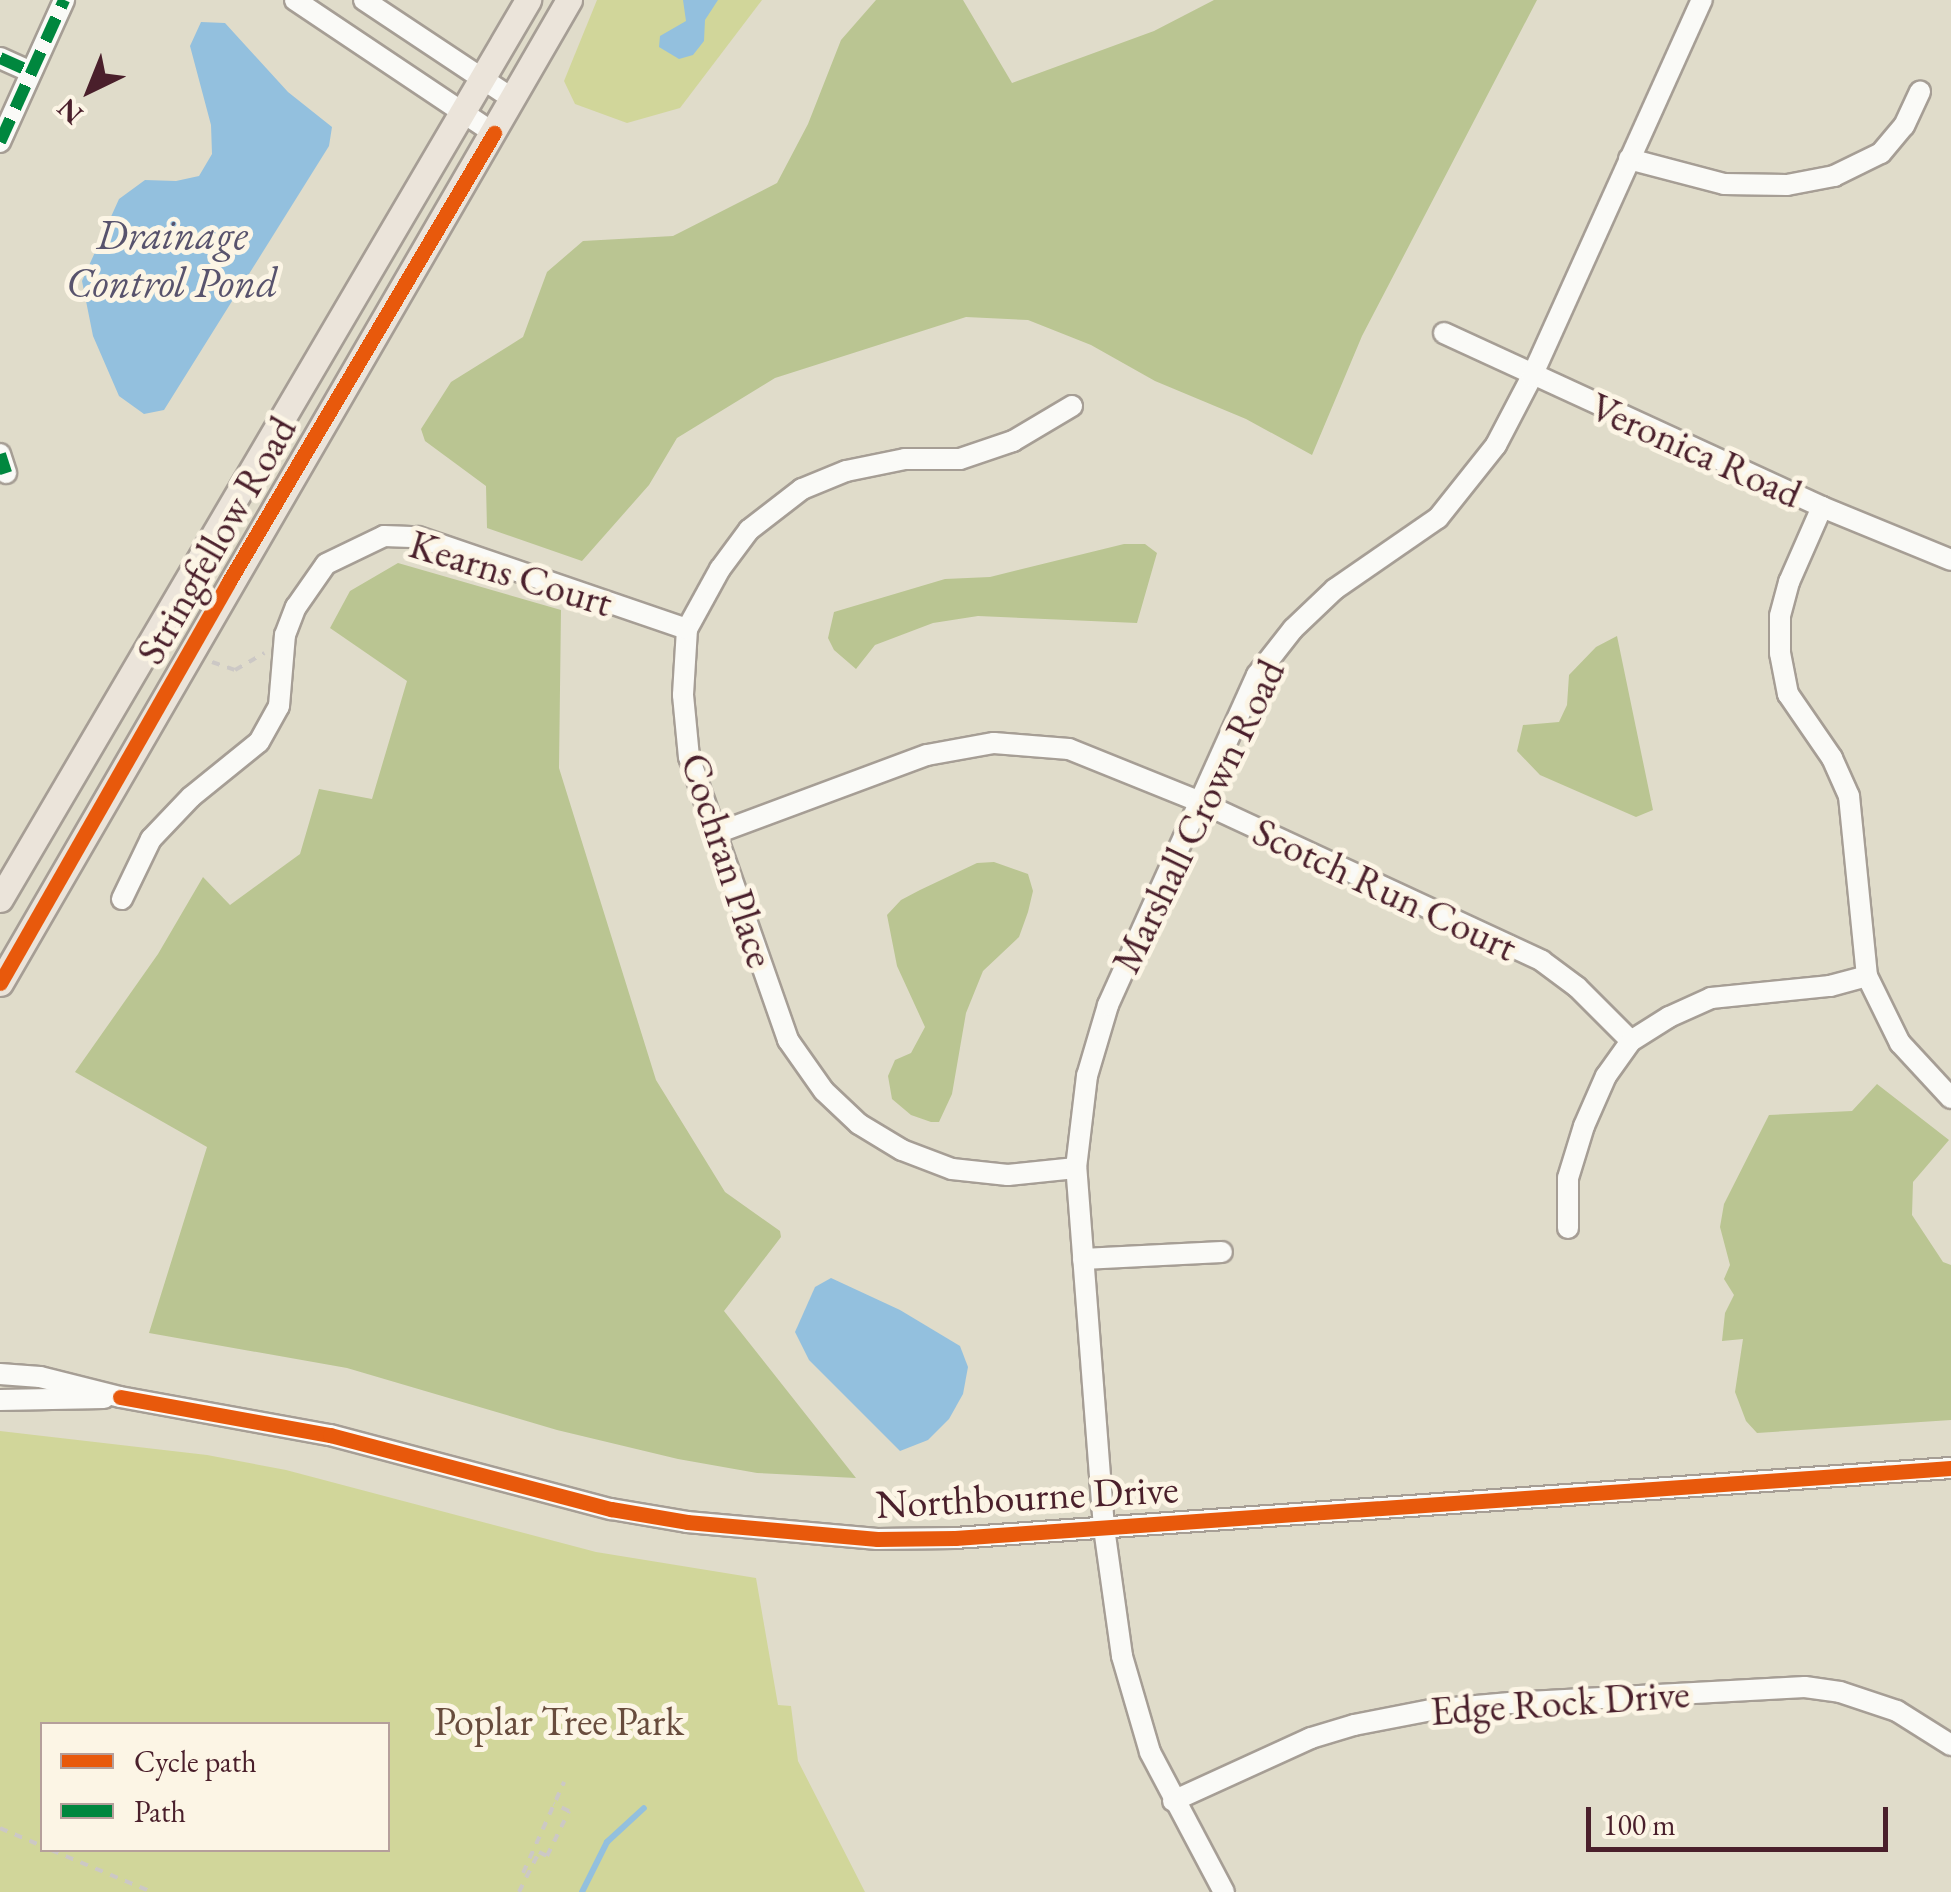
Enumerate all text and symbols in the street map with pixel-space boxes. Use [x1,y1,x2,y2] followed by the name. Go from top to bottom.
[40,40,140,140] north arrow
[49,91,90,133] text: N
[66,210,278,308] water label: Drainage Control Pond
[1583,382,1809,518] street label: Veronica Road
[126,408,306,672] street label: Stringfellow Road
[404,519,618,627] street label: Kearns Court
[1101,652,1295,980] street label: Marshall Crown Road
[671,747,785,973] street label: Cochran Place
[1246,807,1524,971] street label: Scotch Run Court
[874,1464,1180,1528] street label: Northbourne Drive
[1429,1669,1691,1735] street label: Edge Rock Drive
[434,1697,684,1745] park label: Poplar Tree Park
[40,1722,390,1852] legend
[134,1742,257,1781] text: Cycle path
[1591,1787,1894,1849] scale bar
[134,1792,186,1831] text: Path
[1603,1805,1676,1844] text: 100 m

